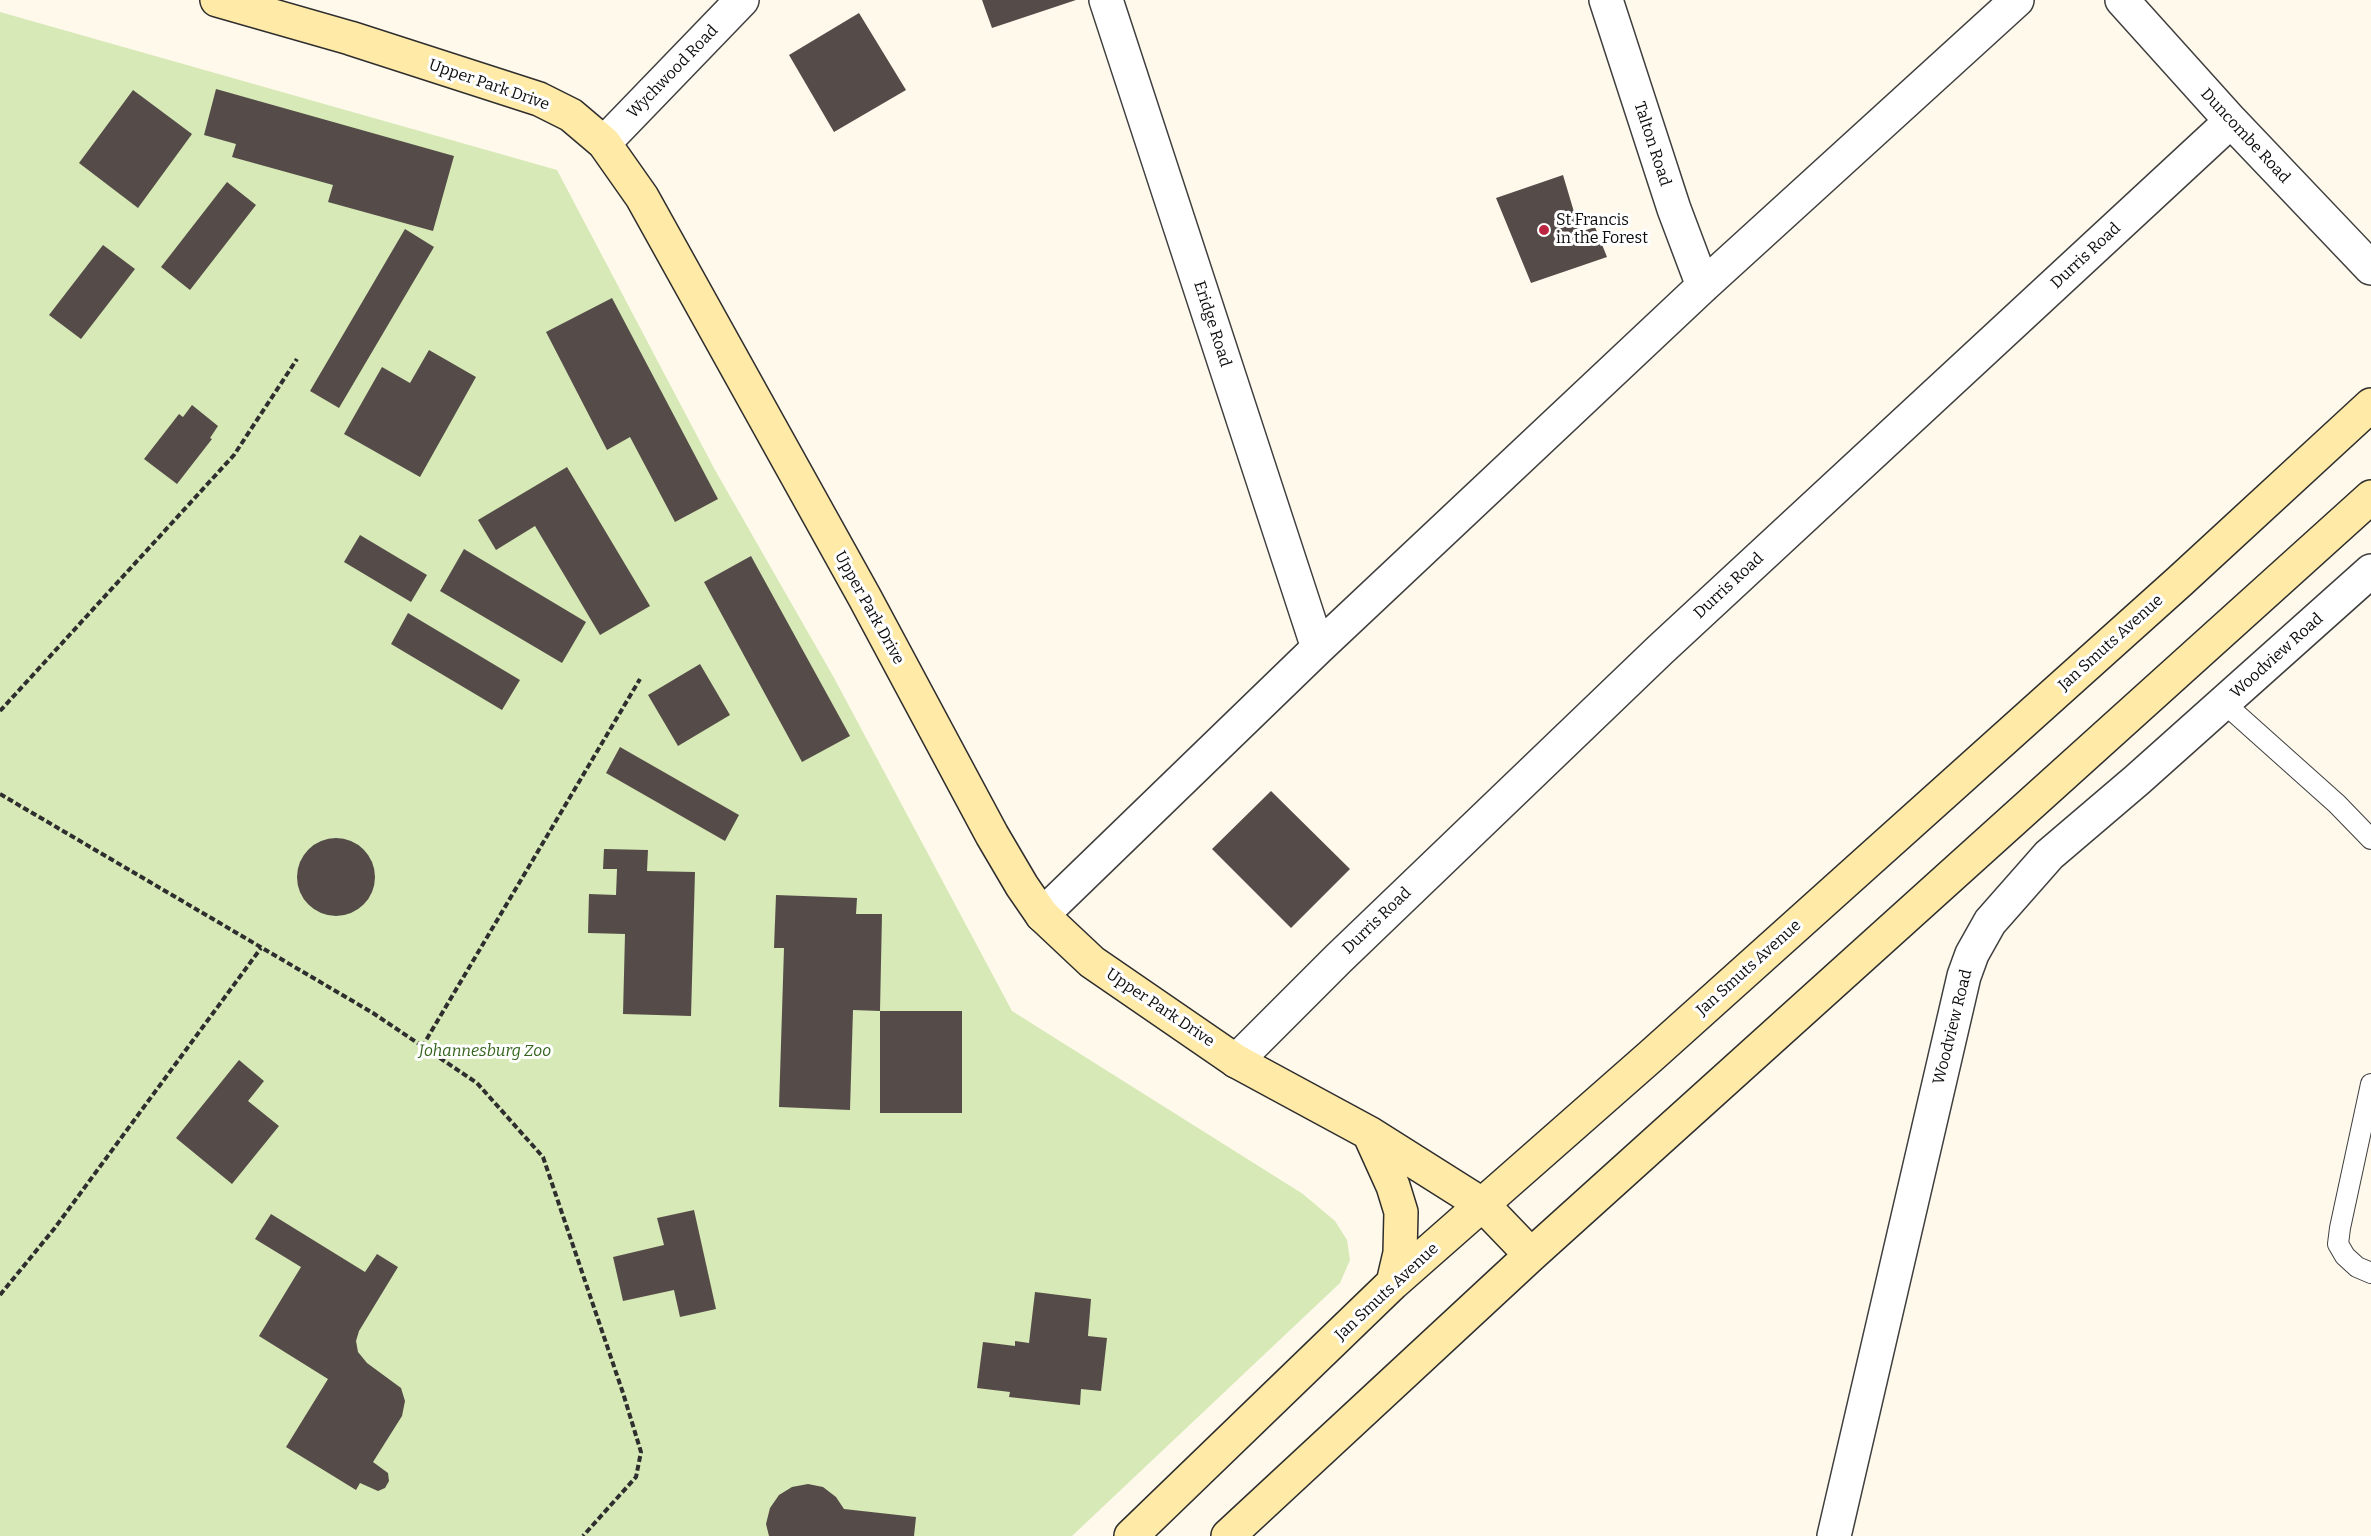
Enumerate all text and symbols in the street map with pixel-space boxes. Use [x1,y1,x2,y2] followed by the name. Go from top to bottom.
[624,21,722,123] street label: Wychwood Road
[426,55,552,115] street label: Upper Park Drive
[2196,85,2294,187] street label: Duncombe Road
[1629,99,1675,189] street label: Talton Road
[1556,211,1648,249] place label: St Francis in the Forest
[2047,219,2125,293] street label: Durris Road
[1537,223,1551,237] marker: St Francis in the Forest
[1189,279,1235,369] street label: Eridge Road
[830,548,908,668] street label: Upper Park Drive
[1690,549,1768,623] street label: Durris Road
[2055,591,2167,695] street label: Jan Smuts Avenue
[2227,609,2327,703] street label: Woodview Road
[1339,883,1415,959] street label: Durris Road
[1693,916,1805,1020] street label: Jan Smuts Avenue
[1102,965,1218,1051] street label: Upper Park Drive
[1929,967,1977,1087] street label: Woodview Road
[419,1042,551,1062] park label: Johannesburg Zoo
[1331,1239,1443,1345] street label: Jan Smuts Avenue

